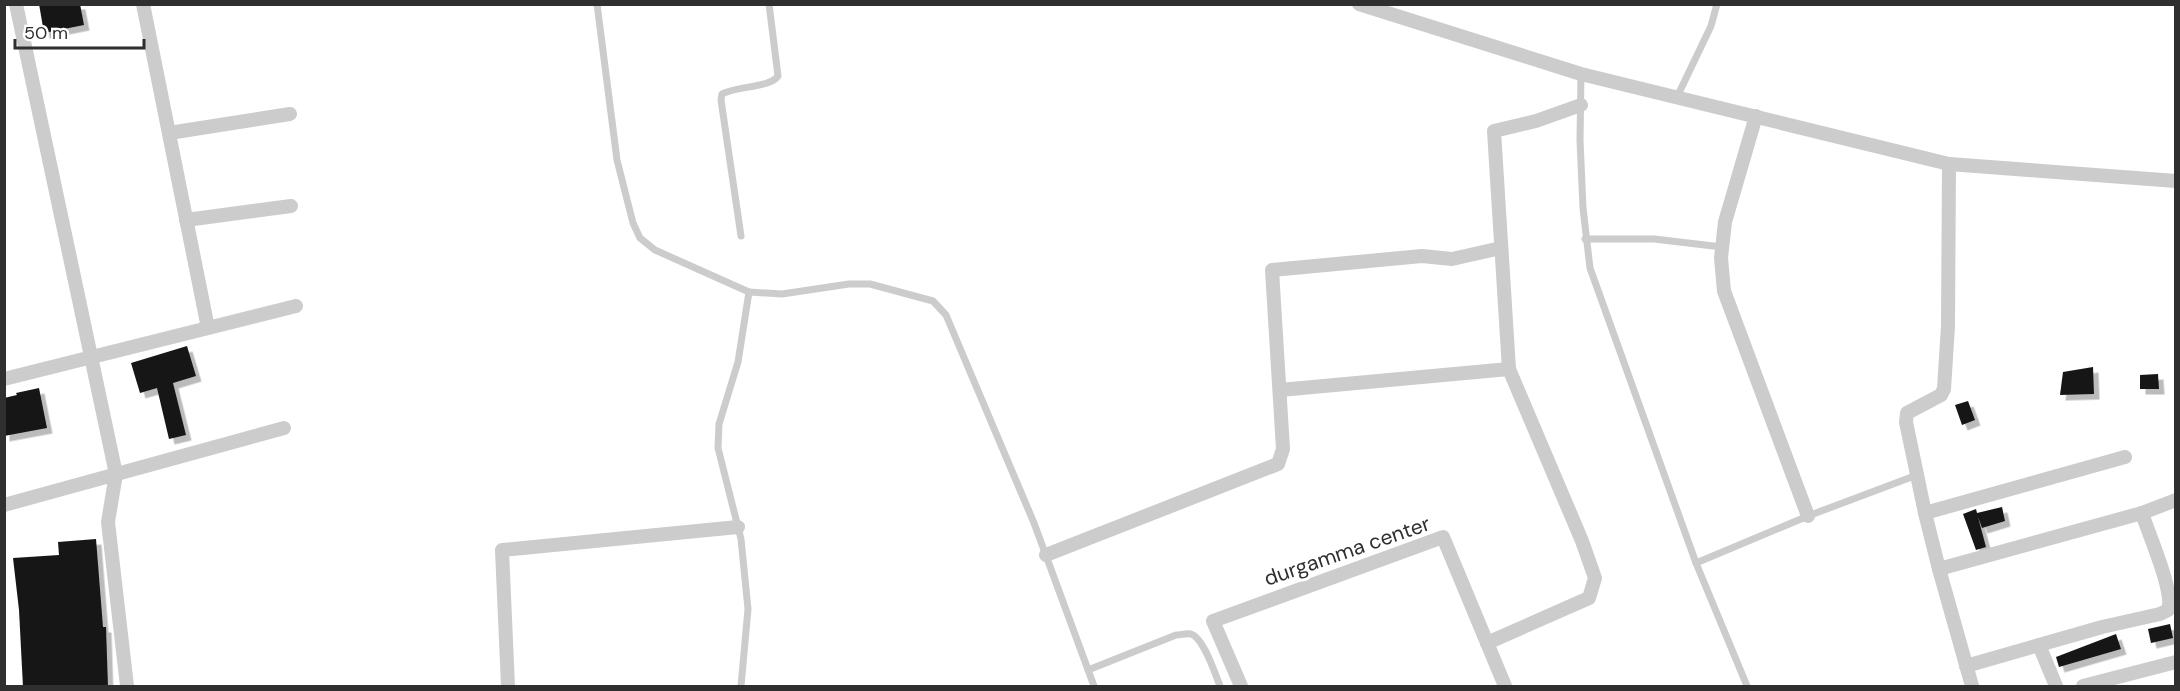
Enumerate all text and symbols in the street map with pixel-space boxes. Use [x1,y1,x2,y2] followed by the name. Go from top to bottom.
[15,12,144,50] scale bar
[24,21,68,45] text: 50 m
[1260,509,1434,593] street label: durgamma center

